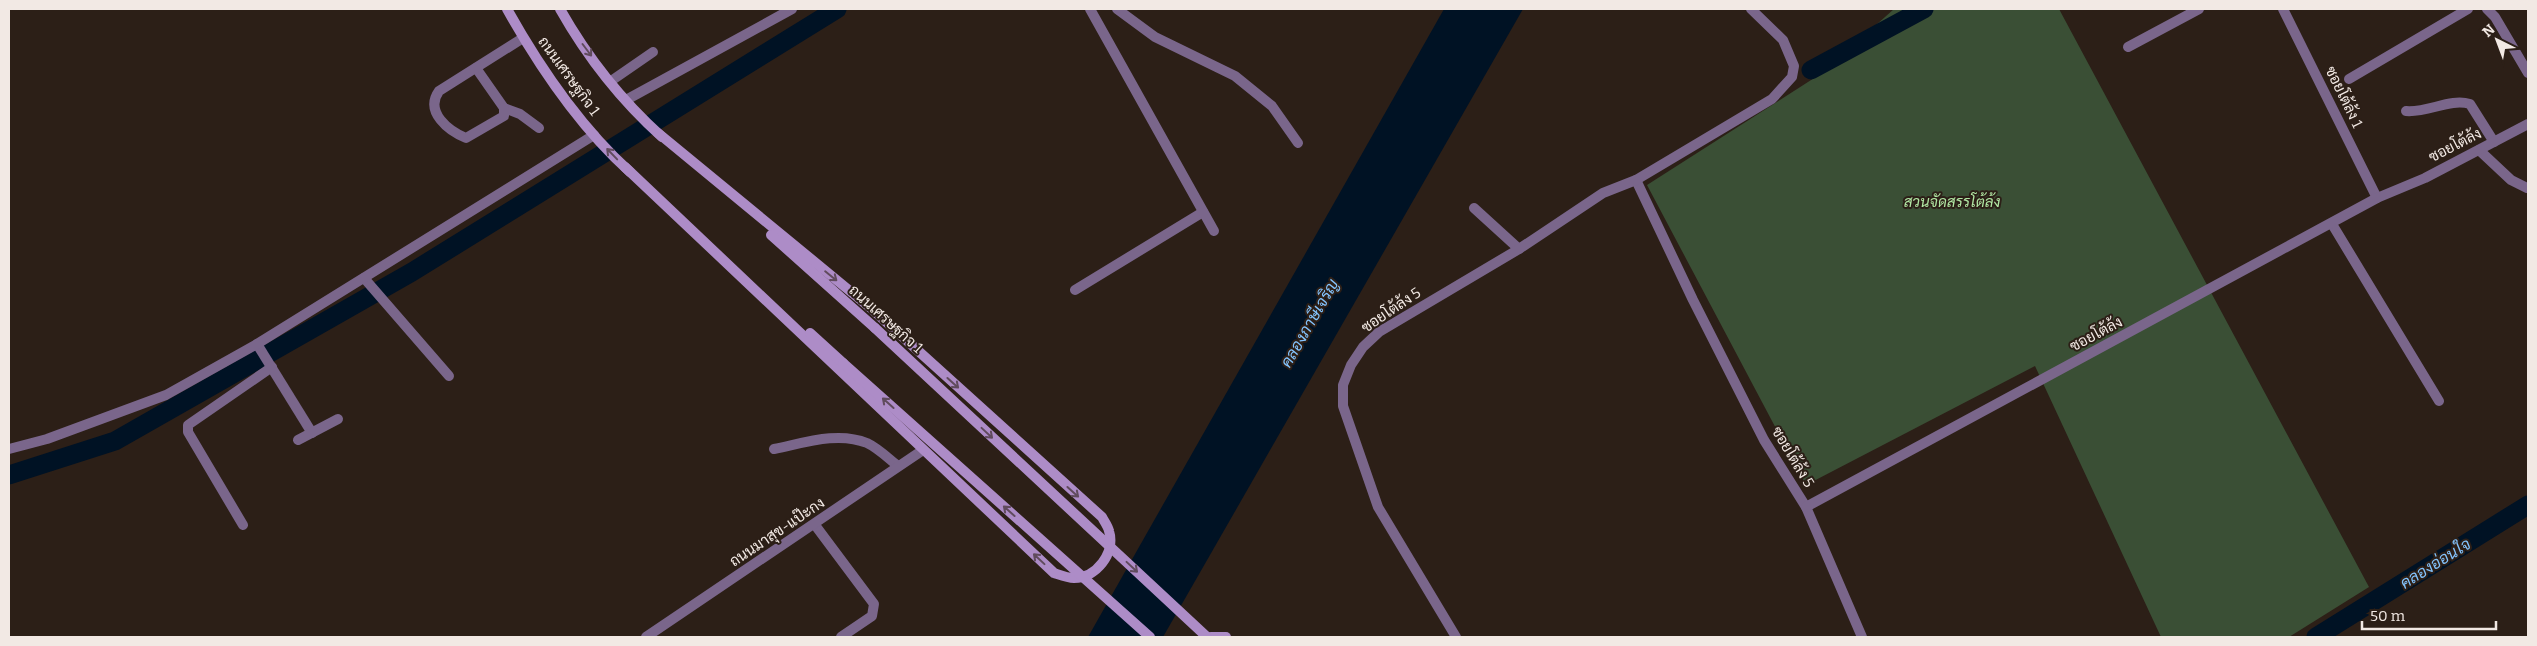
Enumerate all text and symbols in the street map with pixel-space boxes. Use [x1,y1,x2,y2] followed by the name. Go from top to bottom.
[2472,15,2522,65] north arrow
[2479,21,2498,41] text: N
[534,33,604,120] street label: ถนนเศรษฐกิจ 1
[582,43,592,57] one-way arrow
[2321,63,2367,131] street label: ซอยโต้ล้ง 1
[2425,123,2484,166] street label: ซอยโต้ล้ง
[606,147,618,160] one-way arrow
[1904,192,2001,211] park label: สวนจัดสรรโต้ล้ง
[824,270,837,281] one-way arrow
[1275,274,1343,371] water label: คลองภาษีเจริญ
[845,281,927,358] street label: ถนนเศรษฐกิจ 1
[1357,283,1424,336] street label: ซอยโต้ล้ง 5
[2066,312,2125,355] street label: ซอยโต้ล้ง
[946,377,959,388] one-way arrow
[881,397,894,409] one-way arrow
[1768,423,1819,491] street label: ซอยโต้ล้ง 5
[981,427,994,439] one-way arrow
[1067,486,1080,498] one-way arrow
[725,493,829,572] street label: ถนนมาสุข-แป๊ะกง
[1002,506,1015,517] one-way arrow
[2395,533,2474,593] water label: คลองอ่อนใจ
[1032,553,1045,565] one-way arrow
[1126,561,1138,573] one-way arrow
[2362,598,2496,630] scale bar
[2370,607,2406,625] text: 50 m

